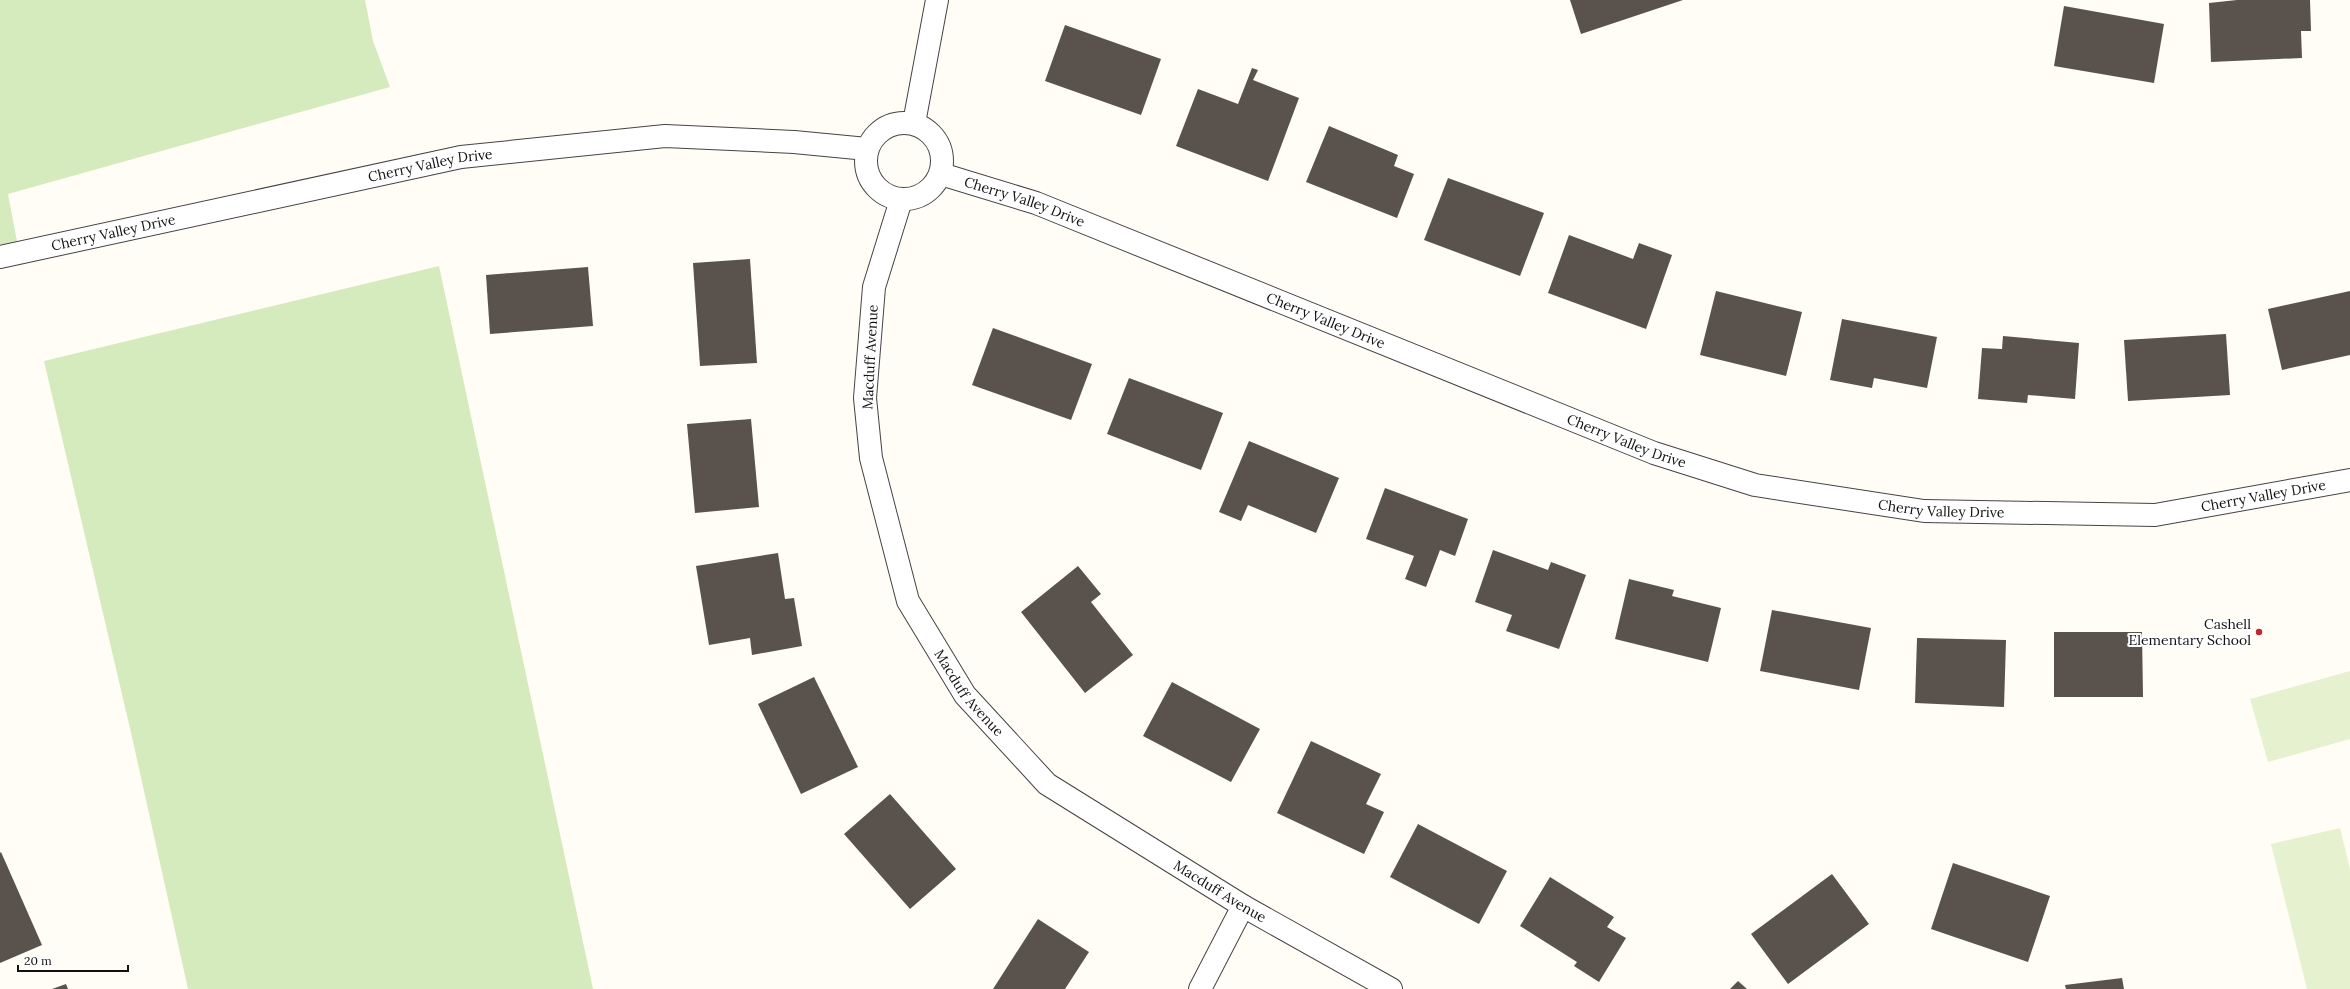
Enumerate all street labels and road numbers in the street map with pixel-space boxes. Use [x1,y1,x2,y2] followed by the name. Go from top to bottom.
[366,145,494,186] street label: Cherry Valley Drive
[962,173,1088,231] street label: Cherry Valley Drive
[50,210,178,255] street label: Cherry Valley Drive
[1264,288,1388,352] street label: Cherry Valley Drive
[858,304,882,410] street label: Macduff Avenue
[1564,410,1689,472] street label: Cherry Valley Drive
[2199,475,2328,516] street label: Cherry Valley Drive
[1877,495,2005,521] street label: Cherry Valley Drive
[930,646,1008,740] street label: Macduff Avenue
[1170,856,1270,926] street label: Macduff Avenue

